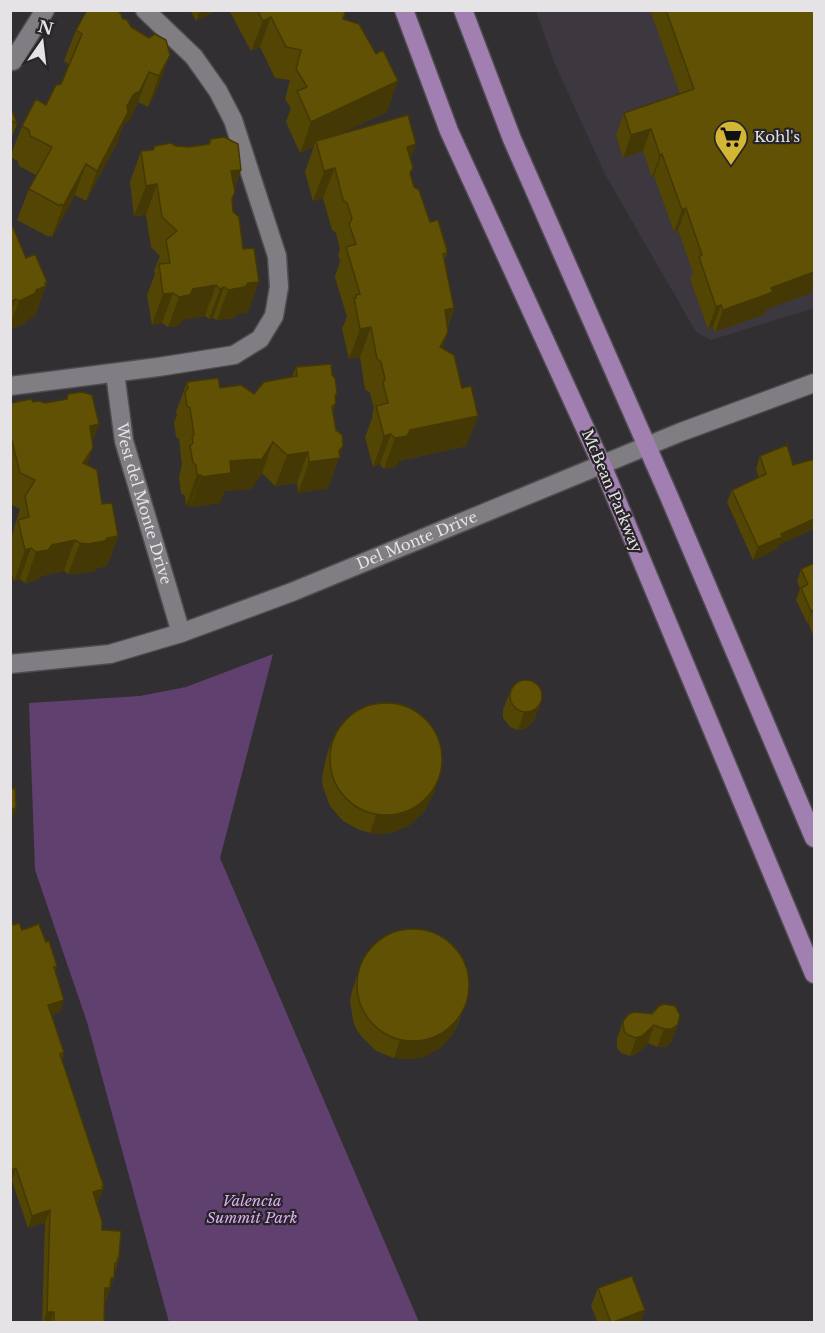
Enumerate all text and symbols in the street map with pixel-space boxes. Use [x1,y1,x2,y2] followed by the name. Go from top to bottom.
[12,12,72,72] north arrow
[36,16,55,39] text: N
[713,119,749,166] supermarket icon: Kohl's
[754,127,800,146] place label: Kohl's
[113,421,176,587] street label: West del Monte Drive
[578,426,647,556] street label: McBean Parkway
[354,507,480,573] street label: Del Monte Drive
[206,1191,298,1227] park label: Valencia Summit Park

